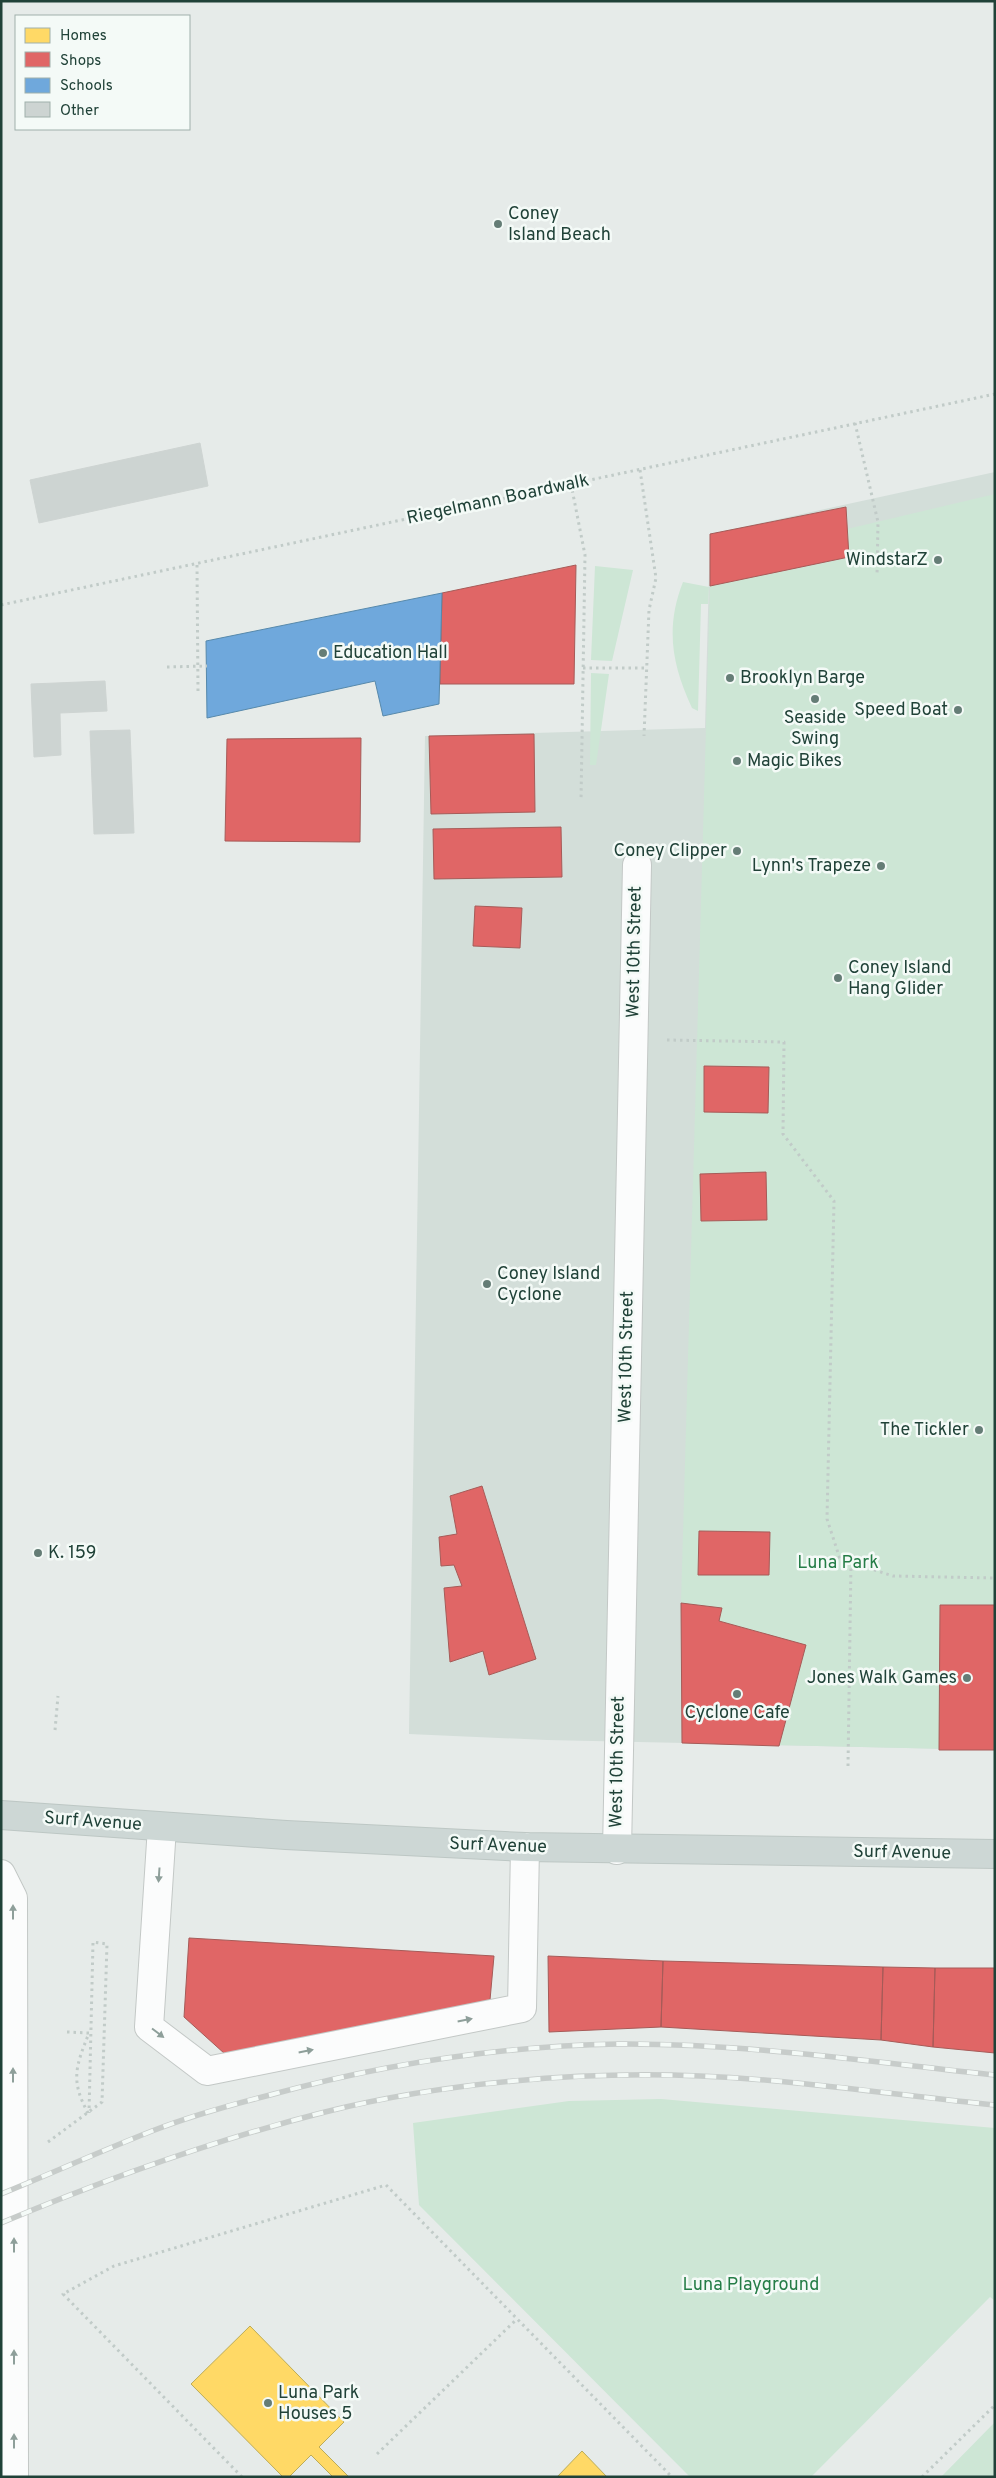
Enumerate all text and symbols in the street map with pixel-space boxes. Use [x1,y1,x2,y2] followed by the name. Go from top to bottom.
[15,15,190,130] legend
[60,27,107,46] text: Homes
[60,52,101,71] text: Shops
[60,77,113,96] text: Schools
[60,102,99,121] text: Other
[508,203,611,247] place label: Coney Island Beach
[492,218,504,230] marker: Coney Island Beach
[405,469,591,531] street label: Riegelmann Boardwalk
[846,549,928,572] place label: WindstarZ
[932,554,944,566] marker: WindstarZ
[333,642,448,665] place label: Education Hall
[317,647,329,659] marker: Education Hall
[740,667,865,690] place label: Brooklyn Barge
[724,672,736,684] marker: Brooklyn Barge
[809,693,821,705] marker: Seaside Swing
[854,699,948,722] place label: Speed Boat
[952,704,964,716] marker: Speed Boat
[784,707,846,751] place label: Seaside Swing
[747,750,842,773] place label: Magic Bikes
[731,755,743,767] marker: Magic Bikes
[613,840,727,863] place label: Coney Clipper
[731,845,743,857] marker: Coney Clipper
[752,855,871,878] place label: Lynn's Trapeze
[875,860,887,872] marker: Lynn's Trapeze
[622,886,648,1018] street label: West 10th Street
[848,957,951,1001] place label: Coney Island Hang Glider
[832,972,844,984] marker: Coney Island Hang Glider
[497,1263,600,1307] place label: Coney Island Cyclone
[481,1278,493,1290] marker: Coney Island Cyclone
[614,1291,640,1423] street label: West 10th Street
[880,1419,969,1442] place label: The Tickler
[973,1424,985,1436] marker: The Tickler
[48,1542,97,1565] place label: K. 159
[32,1547,44,1559] marker: K. 159
[797,1552,879,1575] park label: Luna Park
[807,1667,957,1690] place label: Jones Walk Games
[961,1672,973,1684] marker: Jones Walk Games
[731,1688,743,1700] marker: Cyclone Cafe
[605,1696,631,1828] street label: West 10th Street
[684,1702,790,1725] place label: Cyclone Cafe
[43,1807,143,1837] street label: Surf Avenue
[449,1833,547,1859] street label: Surf Avenue
[853,1841,951,1865] street label: Surf Avenue
[155,1868,163,1884] one-way arrow
[9,1904,17,1920] one-way arrow
[458,2015,474,2023] one-way arrow
[151,2028,165,2038] one-way arrow
[298,2047,314,2055] one-way arrow
[9,2067,17,2083] one-way arrow
[10,2237,18,2253] one-way arrow
[683,2274,819,2297] park label: Luna Playground
[10,2349,18,2365] one-way arrow
[278,2382,359,2426] place label: Luna Park Houses 5
[262,2397,274,2409] marker: Luna Park Houses 5
[10,2433,18,2449] one-way arrow

